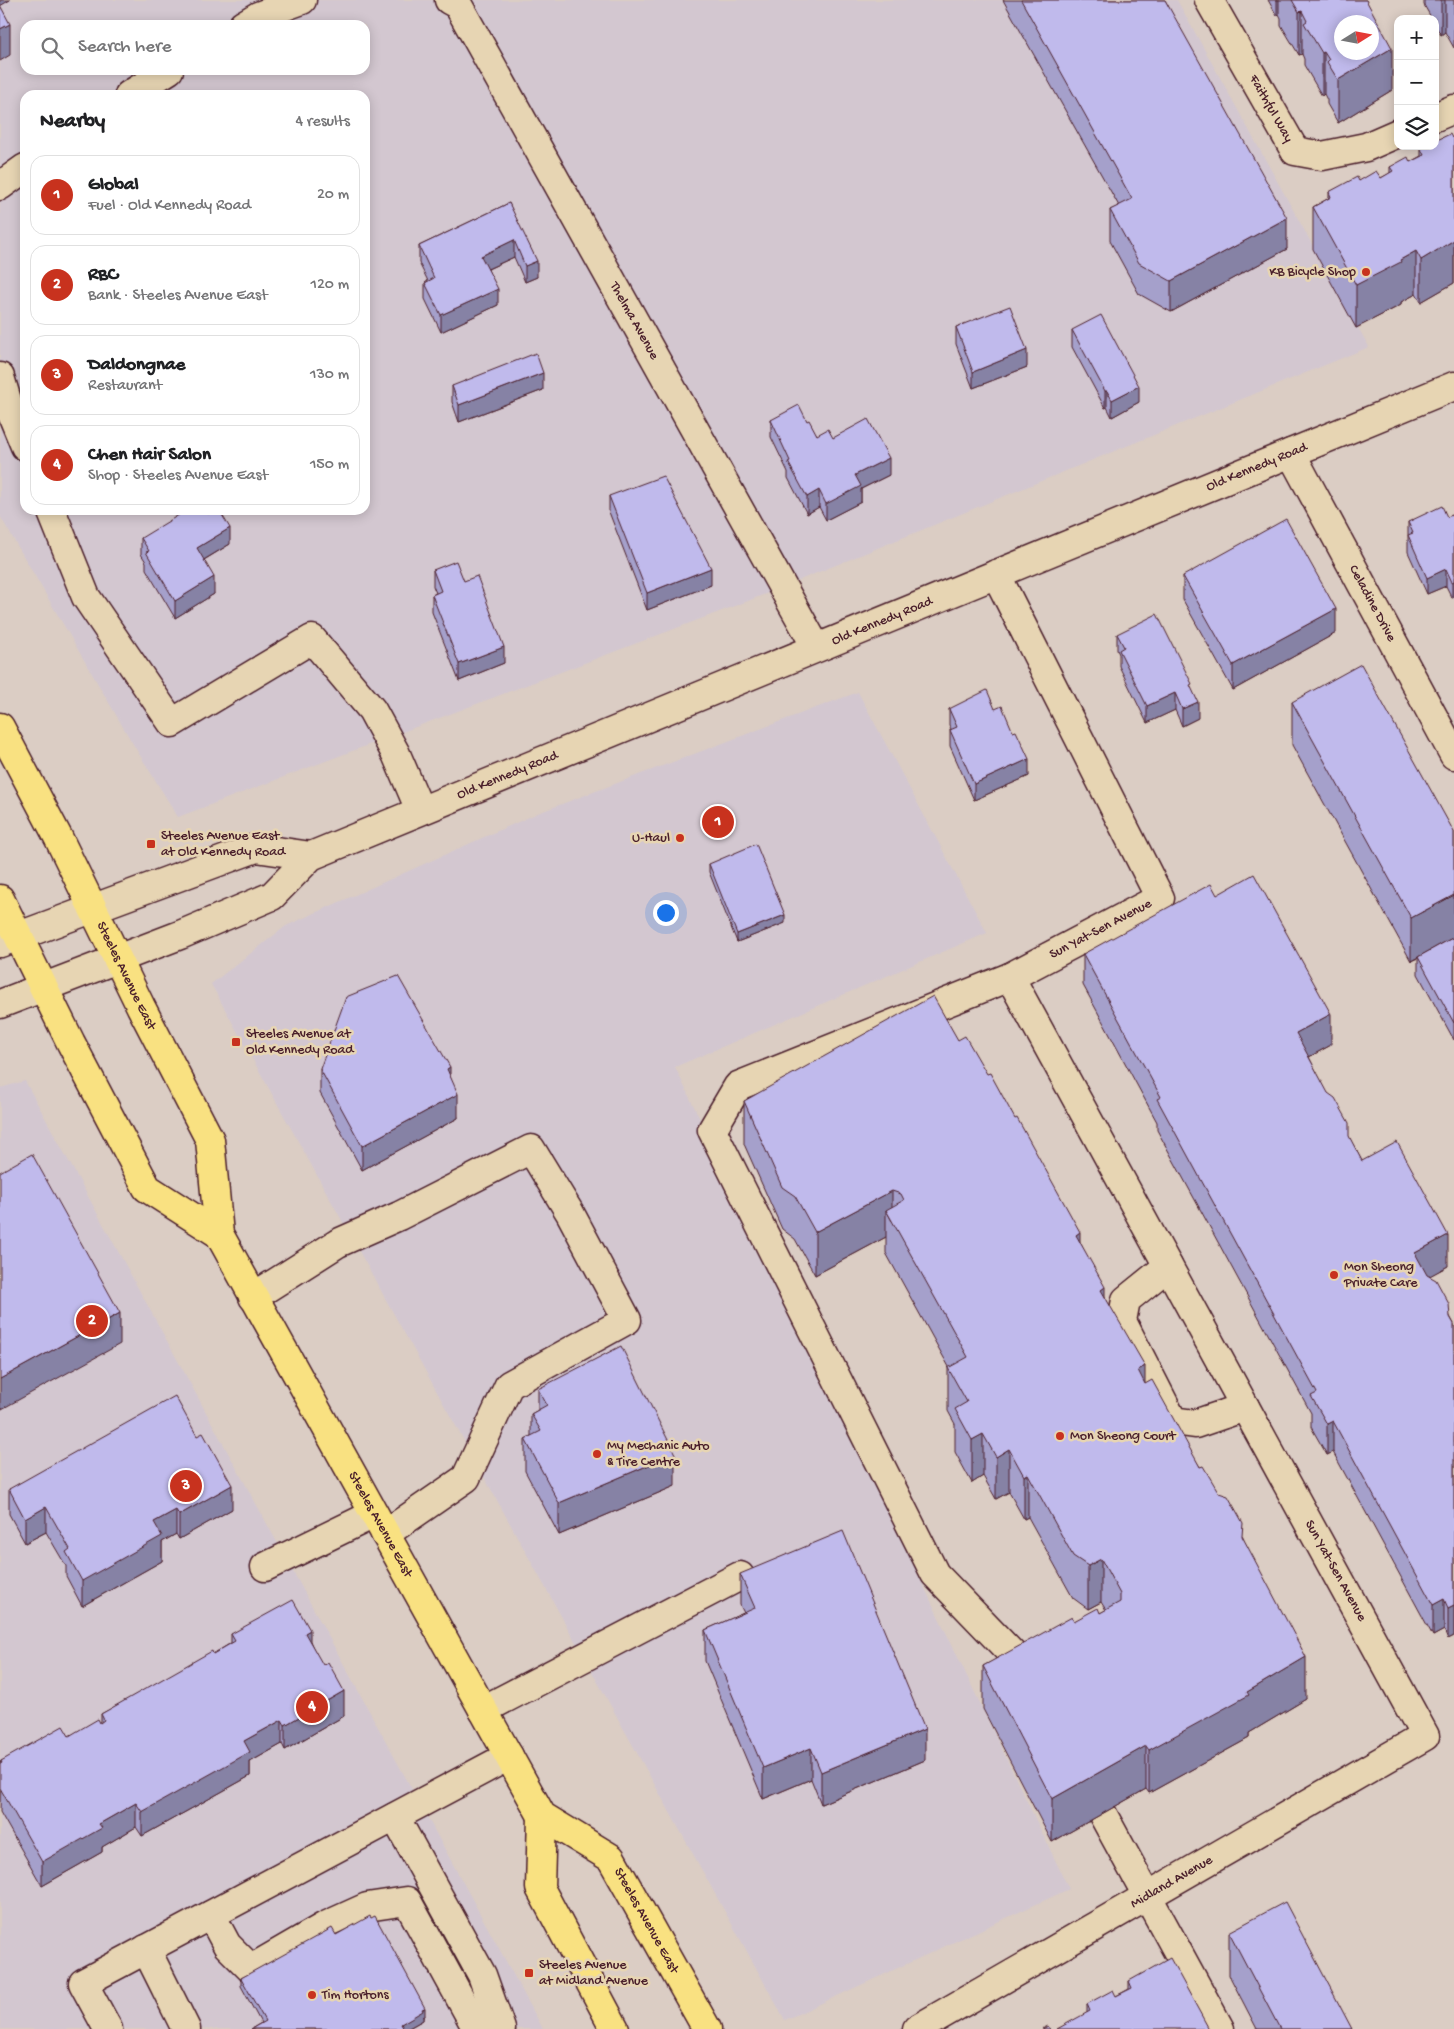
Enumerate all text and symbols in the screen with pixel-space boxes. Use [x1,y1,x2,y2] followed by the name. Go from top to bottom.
[1334,15,1379,60] north arrow
[1394,15,1439,150] map controls
[1394,15,1439,60] button: +
[20,20,370,75] search box
[38,34,66,62] icon: search
[78,36,172,59] text: Search here
[1394,60,1439,105] button: −
[1244,71,1297,146] street label: Faithful Way
[1394,105,1439,150] button: layers
[40,110,105,135] text: Nearby
[295,113,350,132] text: 4 results
[88,174,139,197] text: Global
[54,186,60,205] text: 1
[317,186,349,205] text: 20 m
[88,197,251,216] text: Fuel · Old Kennedy Road
[88,264,118,287] text: RBC
[1269,264,1356,281] place label: KB Bicycle Shop
[1360,266,1372,278] marker: KB Bicycle Shop
[53,276,61,295] text: 2
[310,276,349,295] text: 120 m
[605,278,663,363] street label: Thelma Avenue
[88,287,268,306] text: Bank · Steeles Avenue East
[88,354,185,377] text: Daldongnae
[53,366,61,385] text: 3
[310,366,349,385] text: 130 m
[88,377,162,396] text: Restaurant
[1204,438,1311,495] street label: Old Kennedy Road
[88,444,211,467] text: Chen Hair Salon
[53,456,61,475] text: 4
[310,456,349,475] text: 150 m
[88,467,268,486] text: Shop · Steeles Avenue East
[1345,562,1400,645] street label: Celadine Drive
[829,592,937,650] street label: Old Kennedy Road
[454,746,562,804] street label: Old Kennedy Road
[702,803,734,841] pin: 1
[161,828,287,861] place label: Steeles Avenue East at Old Kennedy Road
[632,830,670,847] place label: U-Haul
[674,832,686,844] marker: U-Haul
[145,838,157,850] marker: Steeles Avenue East at Old Kennedy Road
[1047,895,1155,963] street label: Sun Yat-Sen Avenue
[653,900,679,926] your location
[92,919,160,1034] street label: Steeles Avenue East
[246,1026,355,1059] place label: Steeles Avenue at Old Kennedy Road
[230,1036,242,1048] marker: Steeles Avenue at Old Kennedy Road
[1343,1259,1418,1292] place label: Mon Sheong Private Care
[1328,1269,1340,1281] marker: Mon Sheong Private Care
[76,1302,108,1340] pin: 2
[1070,1428,1177,1445] place label: Mon Sheong Court
[1054,1430,1066,1442] marker: Mon Sheong Court
[607,1438,709,1471] place label: My Mechanic Auto & Tire Centre
[591,1448,603,1460] marker: My Mechanic Auto & Tire Centre
[170,1467,202,1505] pin: 3
[344,1469,417,1581] street label: Steeles Avenue East
[1300,1517,1370,1625] street label: Sun Yat-Sen Avenue
[296,1688,328,1726] pin: 4
[1128,1851,1217,1913] street label: Midland Avenue
[610,1865,683,1977] street label: Steeles Avenue East
[539,1957,649,1990] place label: Steeles Avenue at Midland Avenue
[523,1967,535,1979] marker: Steeles Avenue at Midland Avenue
[321,1987,390,2004] place label: Tim Hortons
[306,1989,318,2001] marker: Tim Hortons

